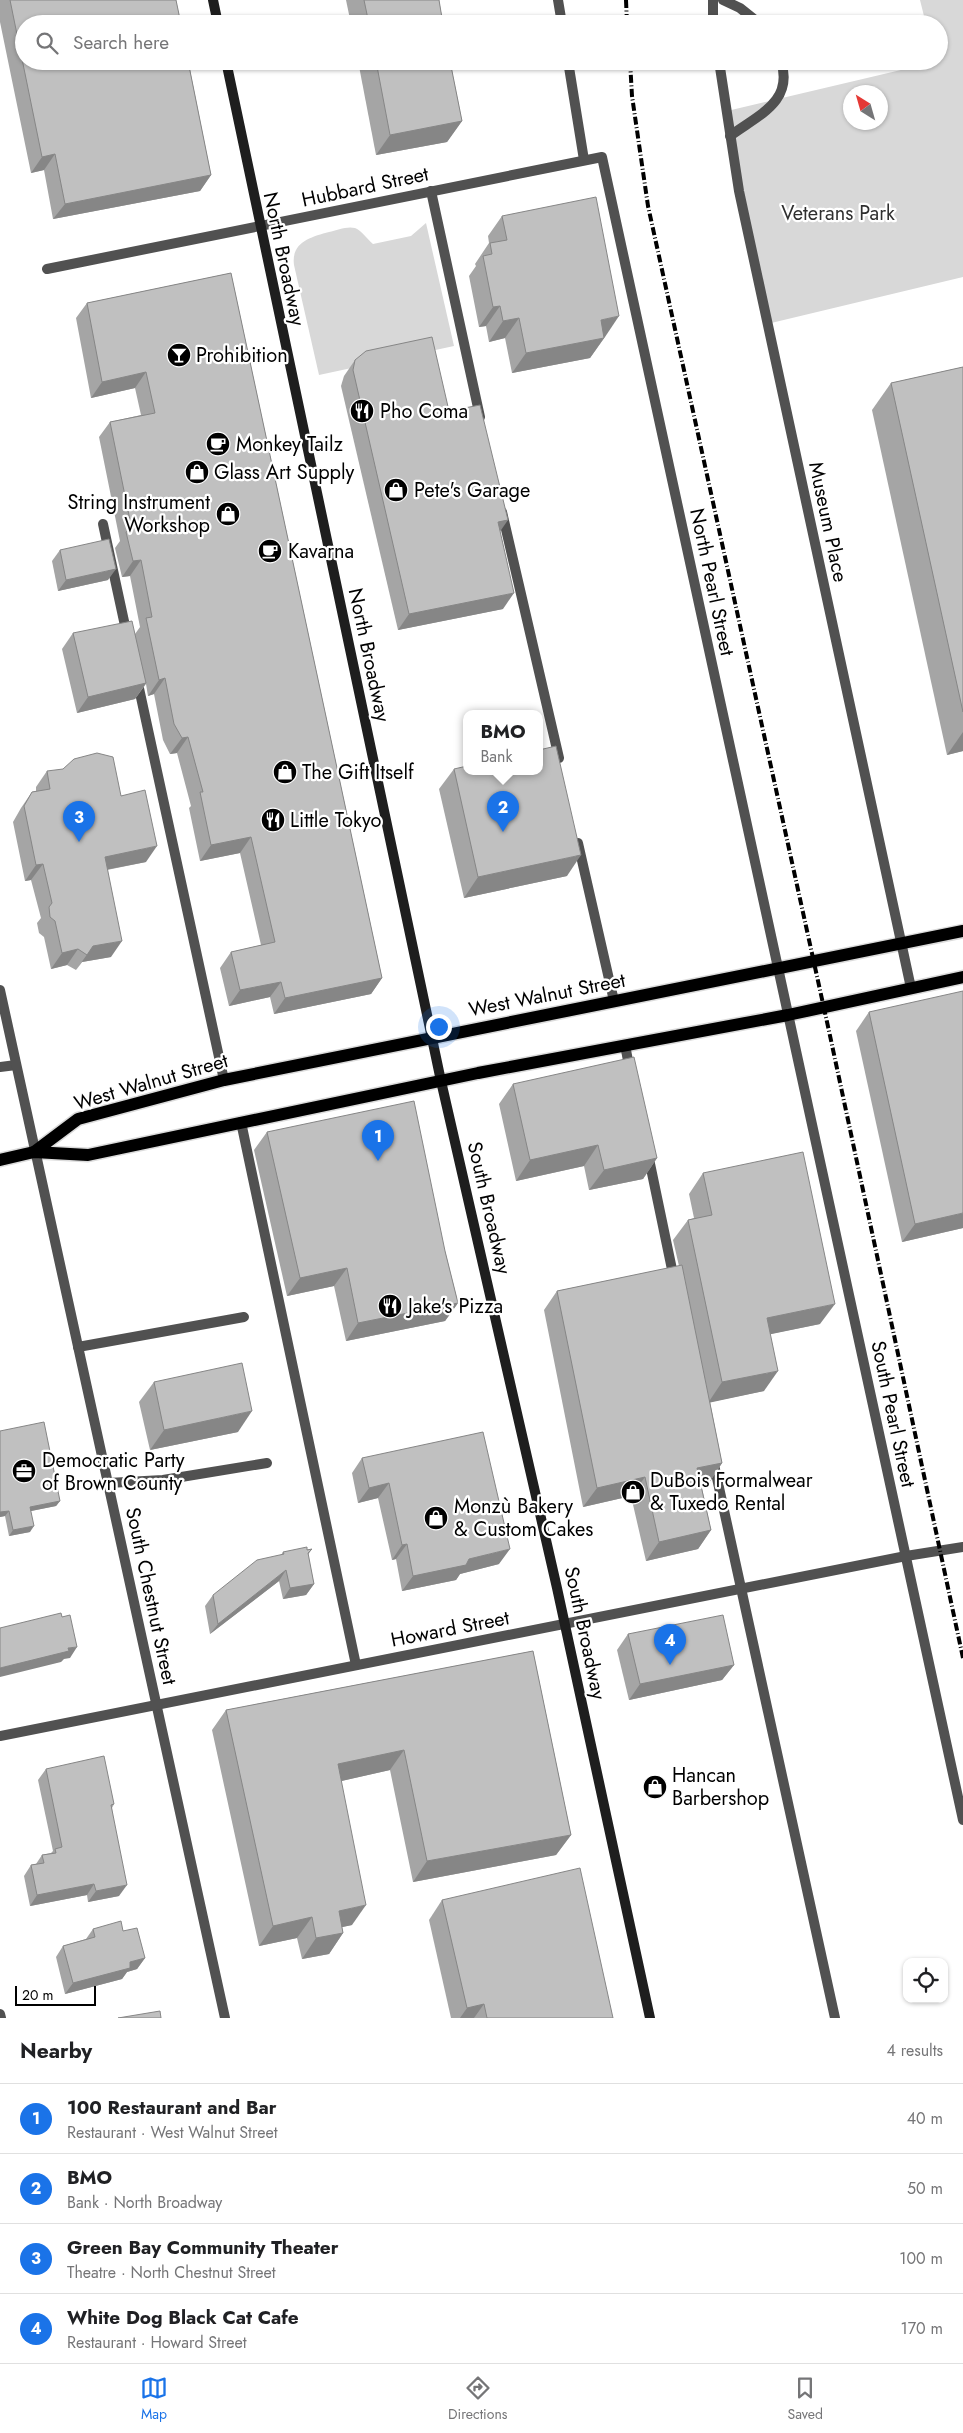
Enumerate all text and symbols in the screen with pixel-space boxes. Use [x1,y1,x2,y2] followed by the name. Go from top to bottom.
[15,15,948,70] search box
[33,29,61,57] icon: search
[73,29,169,56] text: Search here
[843,85,888,130] north arrow
[299,159,431,215] street label: Hubbard Street
[256,189,312,329] street label: North Broadway
[781,199,895,228] park label: Veterans Park
[196,341,288,370] place label: Prohibition
[166,342,192,368] bar icon: Prohibition
[380,397,468,426] place label: Pho Coma
[349,398,375,424] restaurant icon: Pho Coma
[236,430,343,459] place label: Monkey Tailz
[205,431,231,457] cafe icon: Monkey Tailz
[214,458,355,487] place label: Glass Art Supply
[184,459,210,485] shop icon: Glass Art Supply
[801,459,855,585] street label: Museum Place
[414,476,530,505] place label: Pete's Garage
[383,477,409,503] shop icon: Pete's Garage
[67,488,210,540] place label: String Instrument Workshop
[215,501,241,527] shop icon: String Instrument Workshop
[682,506,742,659] street label: North Pearl Street
[288,537,354,566] place label: Kavarna
[257,538,283,564] cafe icon: Kavarna
[341,585,397,725] street label: North Broadway
[463,710,543,775] popup
[480,718,526,745] text: BMO
[480,745,513,768] text: Bank
[302,758,415,787] place label: The Gift Itself
[272,759,298,785] shop icon: The Gift Itself
[487,791,519,832] pin: 2
[63,801,95,842] pin: 3
[290,806,382,835] place label: Little Tokyo
[260,807,286,833] restaurant icon: Little Tokyo
[466,966,628,1024] street label: West Walnut Street
[426,1014,452,1040] your location
[71,1046,232,1118] street label: West Walnut Street
[362,1120,394,1161] pin: 1
[460,1139,518,1277] street label: South Broadway
[405,1292,503,1321] place label: Jake's Pizza
[377,1293,403,1319] restaurant icon: Jake's Pizza
[863,1338,923,1490] street label: South Pearl Street
[42,1446,185,1498] place label: Democratic Party of Brown County
[11,1458,37,1484] office icon: Democratic Party of Brown County
[650,1466,813,1518] place label: DuBois Formalwear & Tuxedo Rental
[620,1479,646,1505] shop icon: DuBois Formalwear & Tuxedo Rental
[454,1492,593,1544] place label: Monzù Bakery & Custom Cakes
[118,1505,184,1688] street label: South Chestnut Street
[423,1505,449,1531] shop icon: Monzù Bakery & Custom Cakes
[557,1564,613,1702] street label: South Broadway
[388,1603,512,1655] street label: Howard Street
[654,1624,686,1665] pin: 4
[672,1761,769,1813] place label: Hancan Barbershop
[642,1774,668,1800] shop icon: Hancan Barbershop
[903,1958,948,2003] map controls
[903,1958,948,2003] button: locate
[15,1983,96,2006] scale bar
[22,1985,54,2005] text: 20 m
[20,2036,92,2066] text: Nearby
[887,2039,943,2062] text: 4 results
[67,2094,277,2121] text: 100 Restaurant and Bar
[32,2107,40,2130] text: 1
[907,2107,943,2130] text: 40 m
[67,2121,278,2144] text: Restaurant · West Walnut Street
[67,2164,112,2191] text: BMO
[31,2177,41,2200] text: 2
[907,2177,943,2200] text: 50 m
[67,2191,222,2214] text: Bank · North Broadway
[67,2234,339,2261] text: Green Bay Community Theater
[31,2247,41,2270] text: 3
[899,2247,943,2270] text: 100 m
[67,2261,276,2284] text: Theatre · North Chestnut Street
[67,2304,299,2331] text: White Dog Black Cat Cafe
[30,2317,42,2340] text: 4
[901,2317,943,2340] text: 170 m
[67,2331,247,2354] text: Restaurant · Howard Street
[140,2374,168,2424] tab: Map
[448,2374,507,2424] tab: Directions
[787,2374,823,2424] tab: Saved

